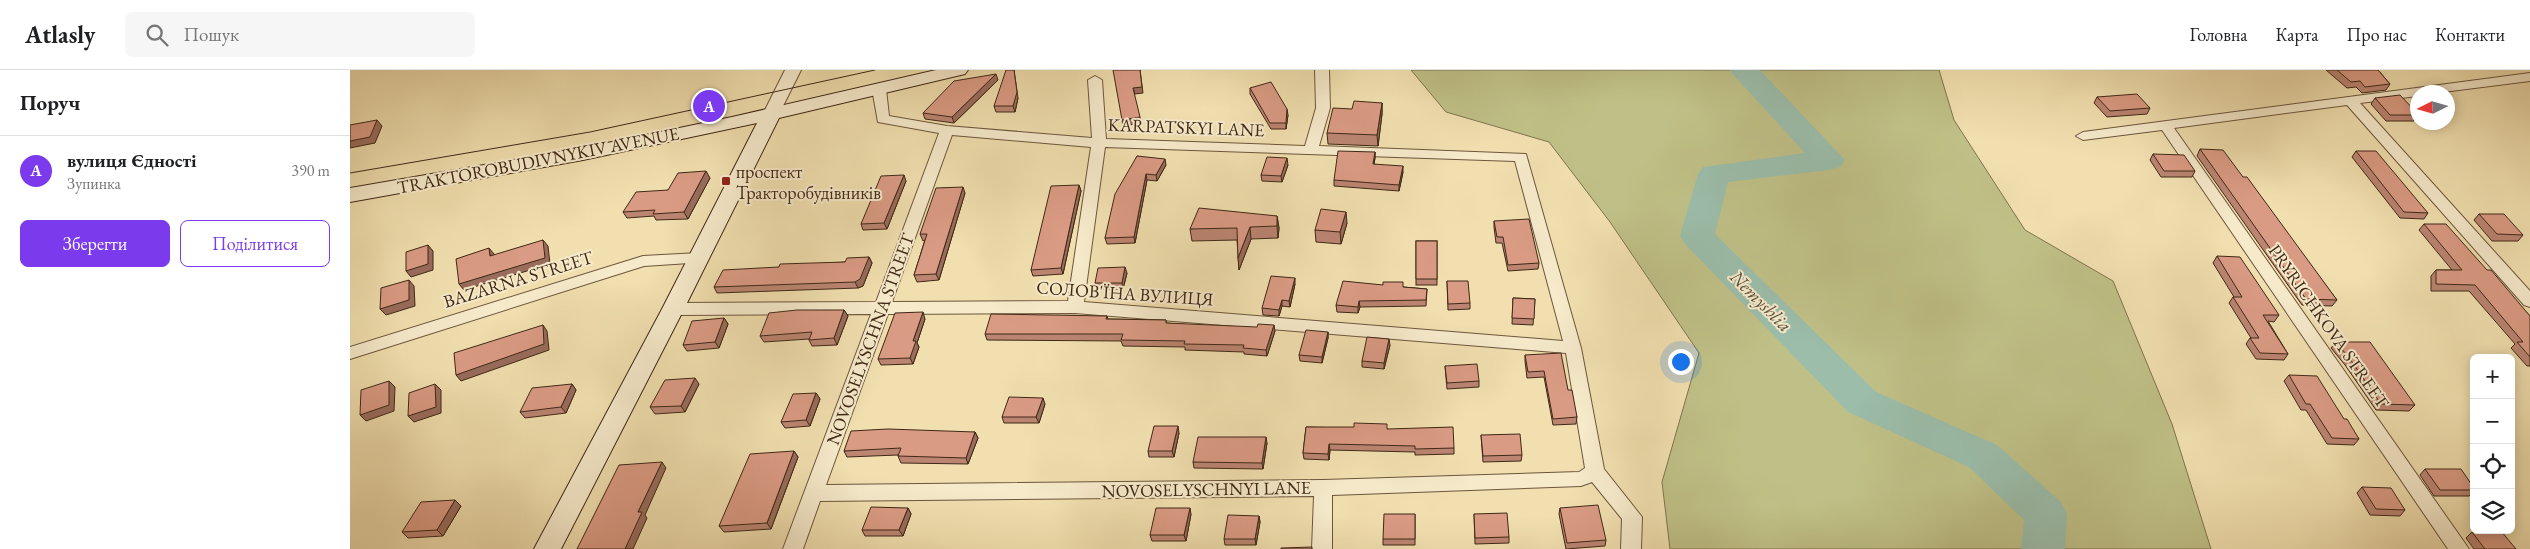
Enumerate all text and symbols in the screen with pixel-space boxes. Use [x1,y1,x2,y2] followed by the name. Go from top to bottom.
[125,12,475,57] search box
[25,19,95,50] text: Atlasly
[143,21,171,49] icon: search
[183,22,239,47] text: Пошук
[2190,23,2247,46] text: Головна
[2275,23,2318,46] text: Карта
[2346,23,2407,46] text: Про нас
[2435,23,2505,46] text: Контакти
[2410,85,2455,130] north arrow
[693,87,725,125] pin: A
[20,89,80,116] text: Поруч
[1107,113,1265,141] street label: KARPATSKYI LANE
[395,121,681,199] street label: TRAKTOROBUDIVNYKIV AVENUE
[67,148,197,173] text: вулиця Єдності
[30,160,42,181] text: A
[291,160,330,181] text: 390 m
[736,160,881,204] place label: проспект Тракторобудівників
[67,173,121,194] text: Зупинка
[720,175,732,187] marker: проспект Тракторобудівників
[20,220,170,267] button: Зберегти
[180,220,330,267] button: Поділитися
[821,229,919,448] street label: NOVOSELYSCHNA STREET
[2264,240,2395,413] street label: PRYRICHKOVA STREET
[440,245,596,313] street label: BAZARNA STREET
[1724,264,1797,337] water label: Nemyshlia
[1036,275,1214,311] street label: СОЛОВ'ЇНА ВУЛИЦЯ
[1668,349,1694,375] your location
[2470,354,2515,534] map controls
[2470,354,2515,399] button: +
[2470,399,2515,444] button: −
[2470,444,2515,489] button: locate
[1101,476,1311,502] street label: NOVOSELYSCHNYI LANE
[2470,489,2515,534] button: layers

